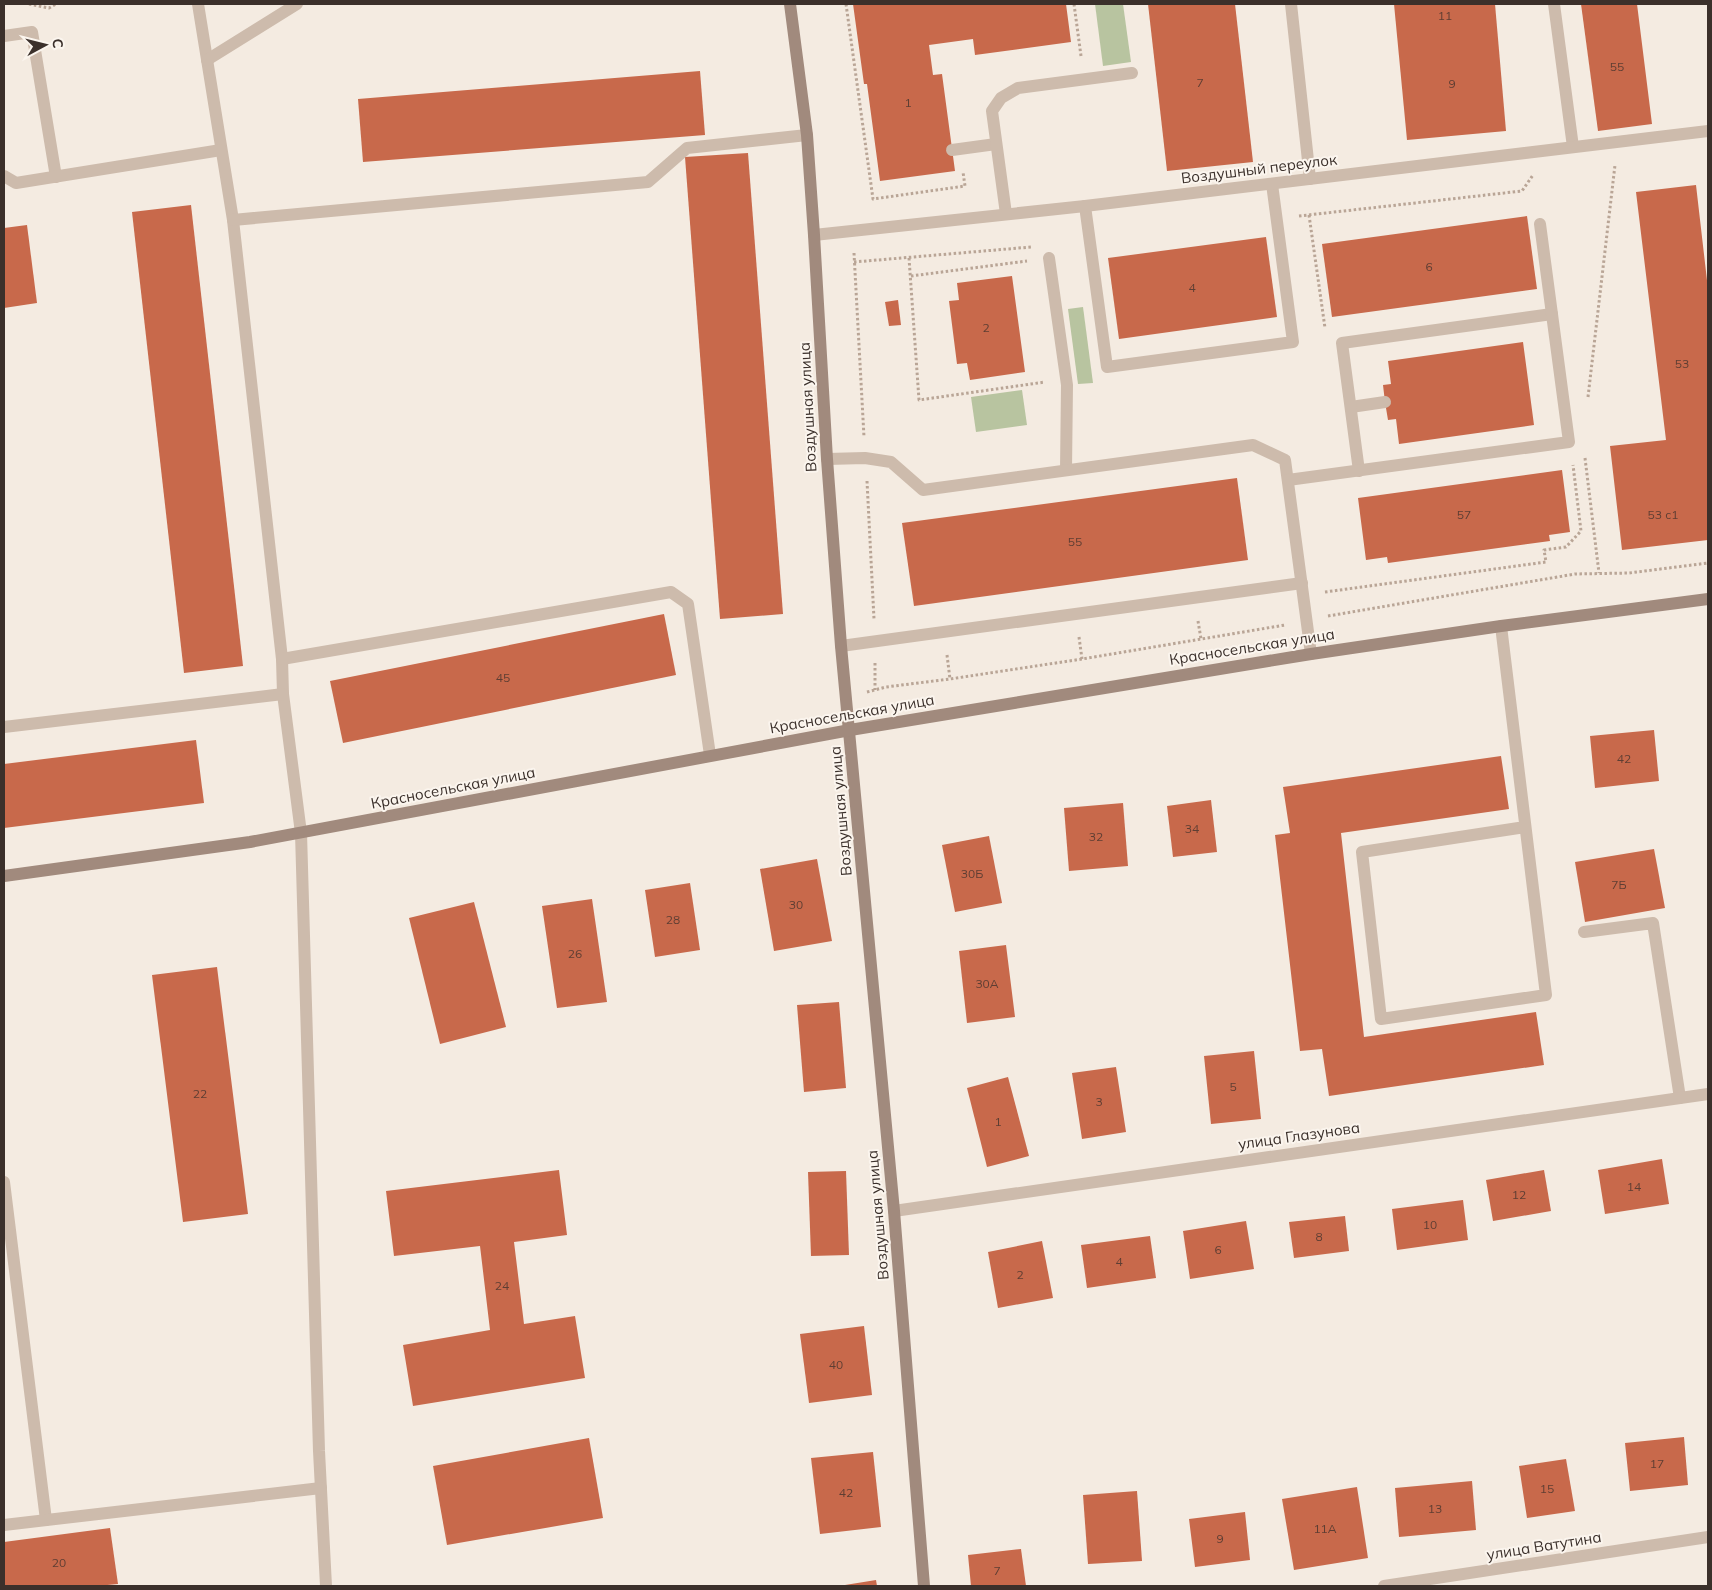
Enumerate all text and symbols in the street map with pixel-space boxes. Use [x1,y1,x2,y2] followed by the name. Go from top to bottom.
[1438,8,1452,23] house number: 11
[20,20,70,70] north arrow
[48,38,67,49] text: С
[1610,59,1624,74] house number: 55
[1196,75,1204,90] house number: 7
[1448,76,1456,91] house number: 9
[904,95,912,110] house number: 1
[1180,149,1339,187] street label: Воздушный переулок
[1425,259,1433,274] house number: 6
[1188,280,1196,295] house number: 4
[982,320,990,335] house number: 2
[795,342,820,473] street label: Воздушная улица
[1675,356,1689,371] house number: 53
[1457,507,1471,522] house number: 57
[1648,507,1678,522] house number: 53 с1
[1068,534,1082,549] house number: 55
[1168,624,1336,669] street label: Красносельская улица
[496,670,510,685] house number: 45
[768,690,936,737] street label: Красносельская улица
[825,745,856,877] street label: Воздушная улица
[1617,751,1631,766] house number: 42
[369,762,537,813] street label: Красносельская улица
[1185,821,1199,836] house number: 34
[1089,829,1103,844] house number: 32
[961,866,983,881] house number: 30Б
[1611,877,1627,892] house number: 7Б
[789,897,803,912] house number: 30
[666,912,680,927] house number: 28
[568,946,582,961] house number: 26
[975,976,999,991] house number: 30А
[1229,1079,1237,1094] house number: 5
[193,1086,207,1101] house number: 22
[1095,1094,1103,1109] house number: 3
[994,1114,1002,1129] house number: 1
[1237,1118,1361,1153] street label: улица Глазунова
[862,1149,893,1281] street label: Воздушная улица
[1627,1179,1641,1194] house number: 14
[1512,1187,1526,1202] house number: 12
[1423,1217,1437,1232] house number: 10
[1315,1229,1323,1244] house number: 8
[1214,1242,1222,1257] house number: 6
[1115,1254,1123,1269] house number: 4
[1016,1267,1024,1282] house number: 2
[495,1278,509,1293] house number: 24
[829,1357,843,1372] house number: 40
[1650,1456,1664,1471] house number: 17
[1540,1481,1554,1496] house number: 15
[839,1485,853,1500] house number: 42
[1428,1501,1442,1516] house number: 13
[1313,1521,1337,1536] house number: 11А
[1485,1527,1603,1564] street label: улица Ватутина
[1216,1531,1224,1546] house number: 9
[52,1555,66,1570] house number: 20
[993,1563,1001,1578] house number: 7

